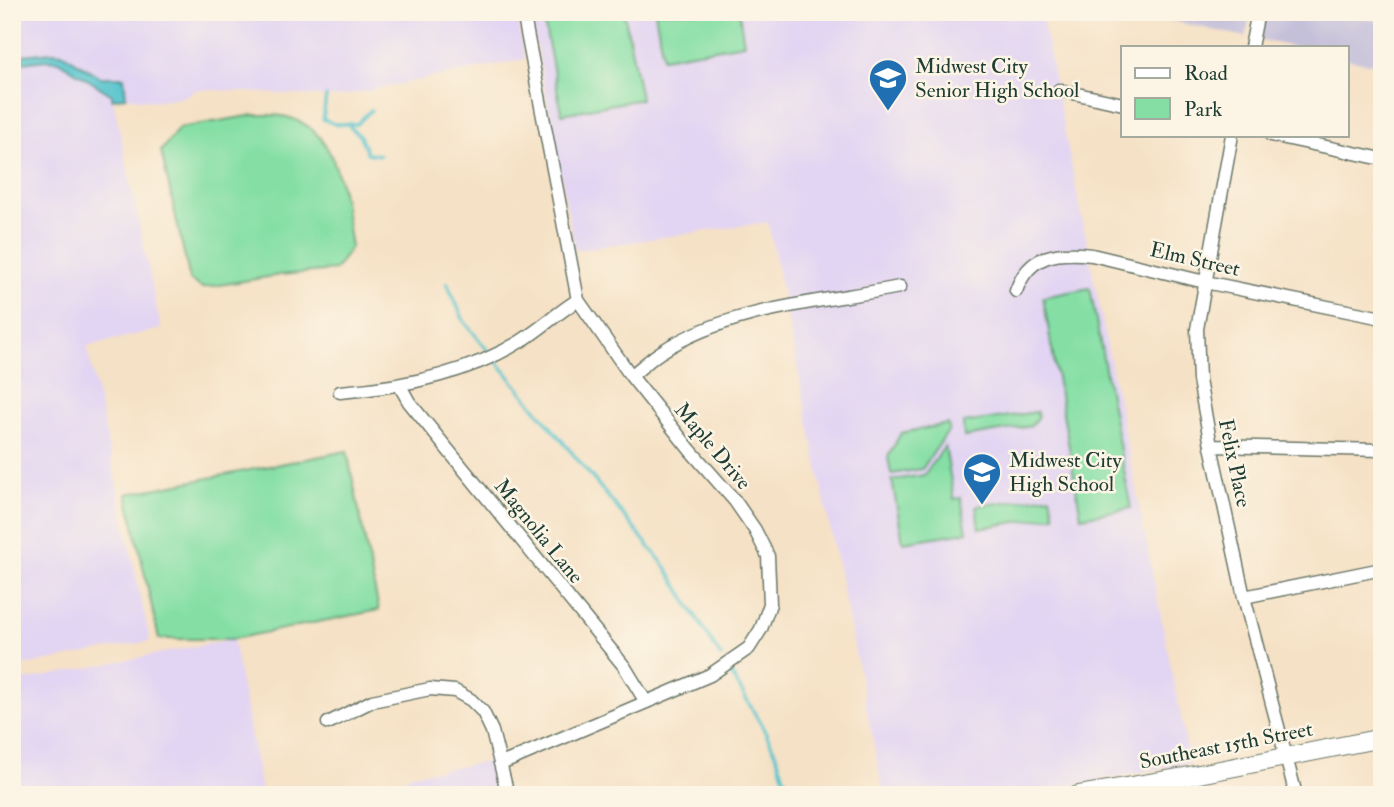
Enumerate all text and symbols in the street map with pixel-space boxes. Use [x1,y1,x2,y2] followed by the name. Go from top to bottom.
[1121,46,1348,136] legend
[915,53,1080,104] place label: Midwest City Senior High School
[867,57,909,112] school or university icon: Midwest City Senior High School
[1184,60,1229,87] text: Road
[1184,96,1222,123] text: Park
[1147,236,1243,283] street label: Elm Street
[668,397,757,496] street label: Maple Drive
[1212,416,1257,510] street label: Felix Place
[1009,447,1123,498] place label: Midwest City High School
[961,451,1003,506] school or university icon: Midwest City High School
[488,473,589,589] street label: Magnolia Lane
[1137,715,1315,776] street label: Southeast 15th Street

